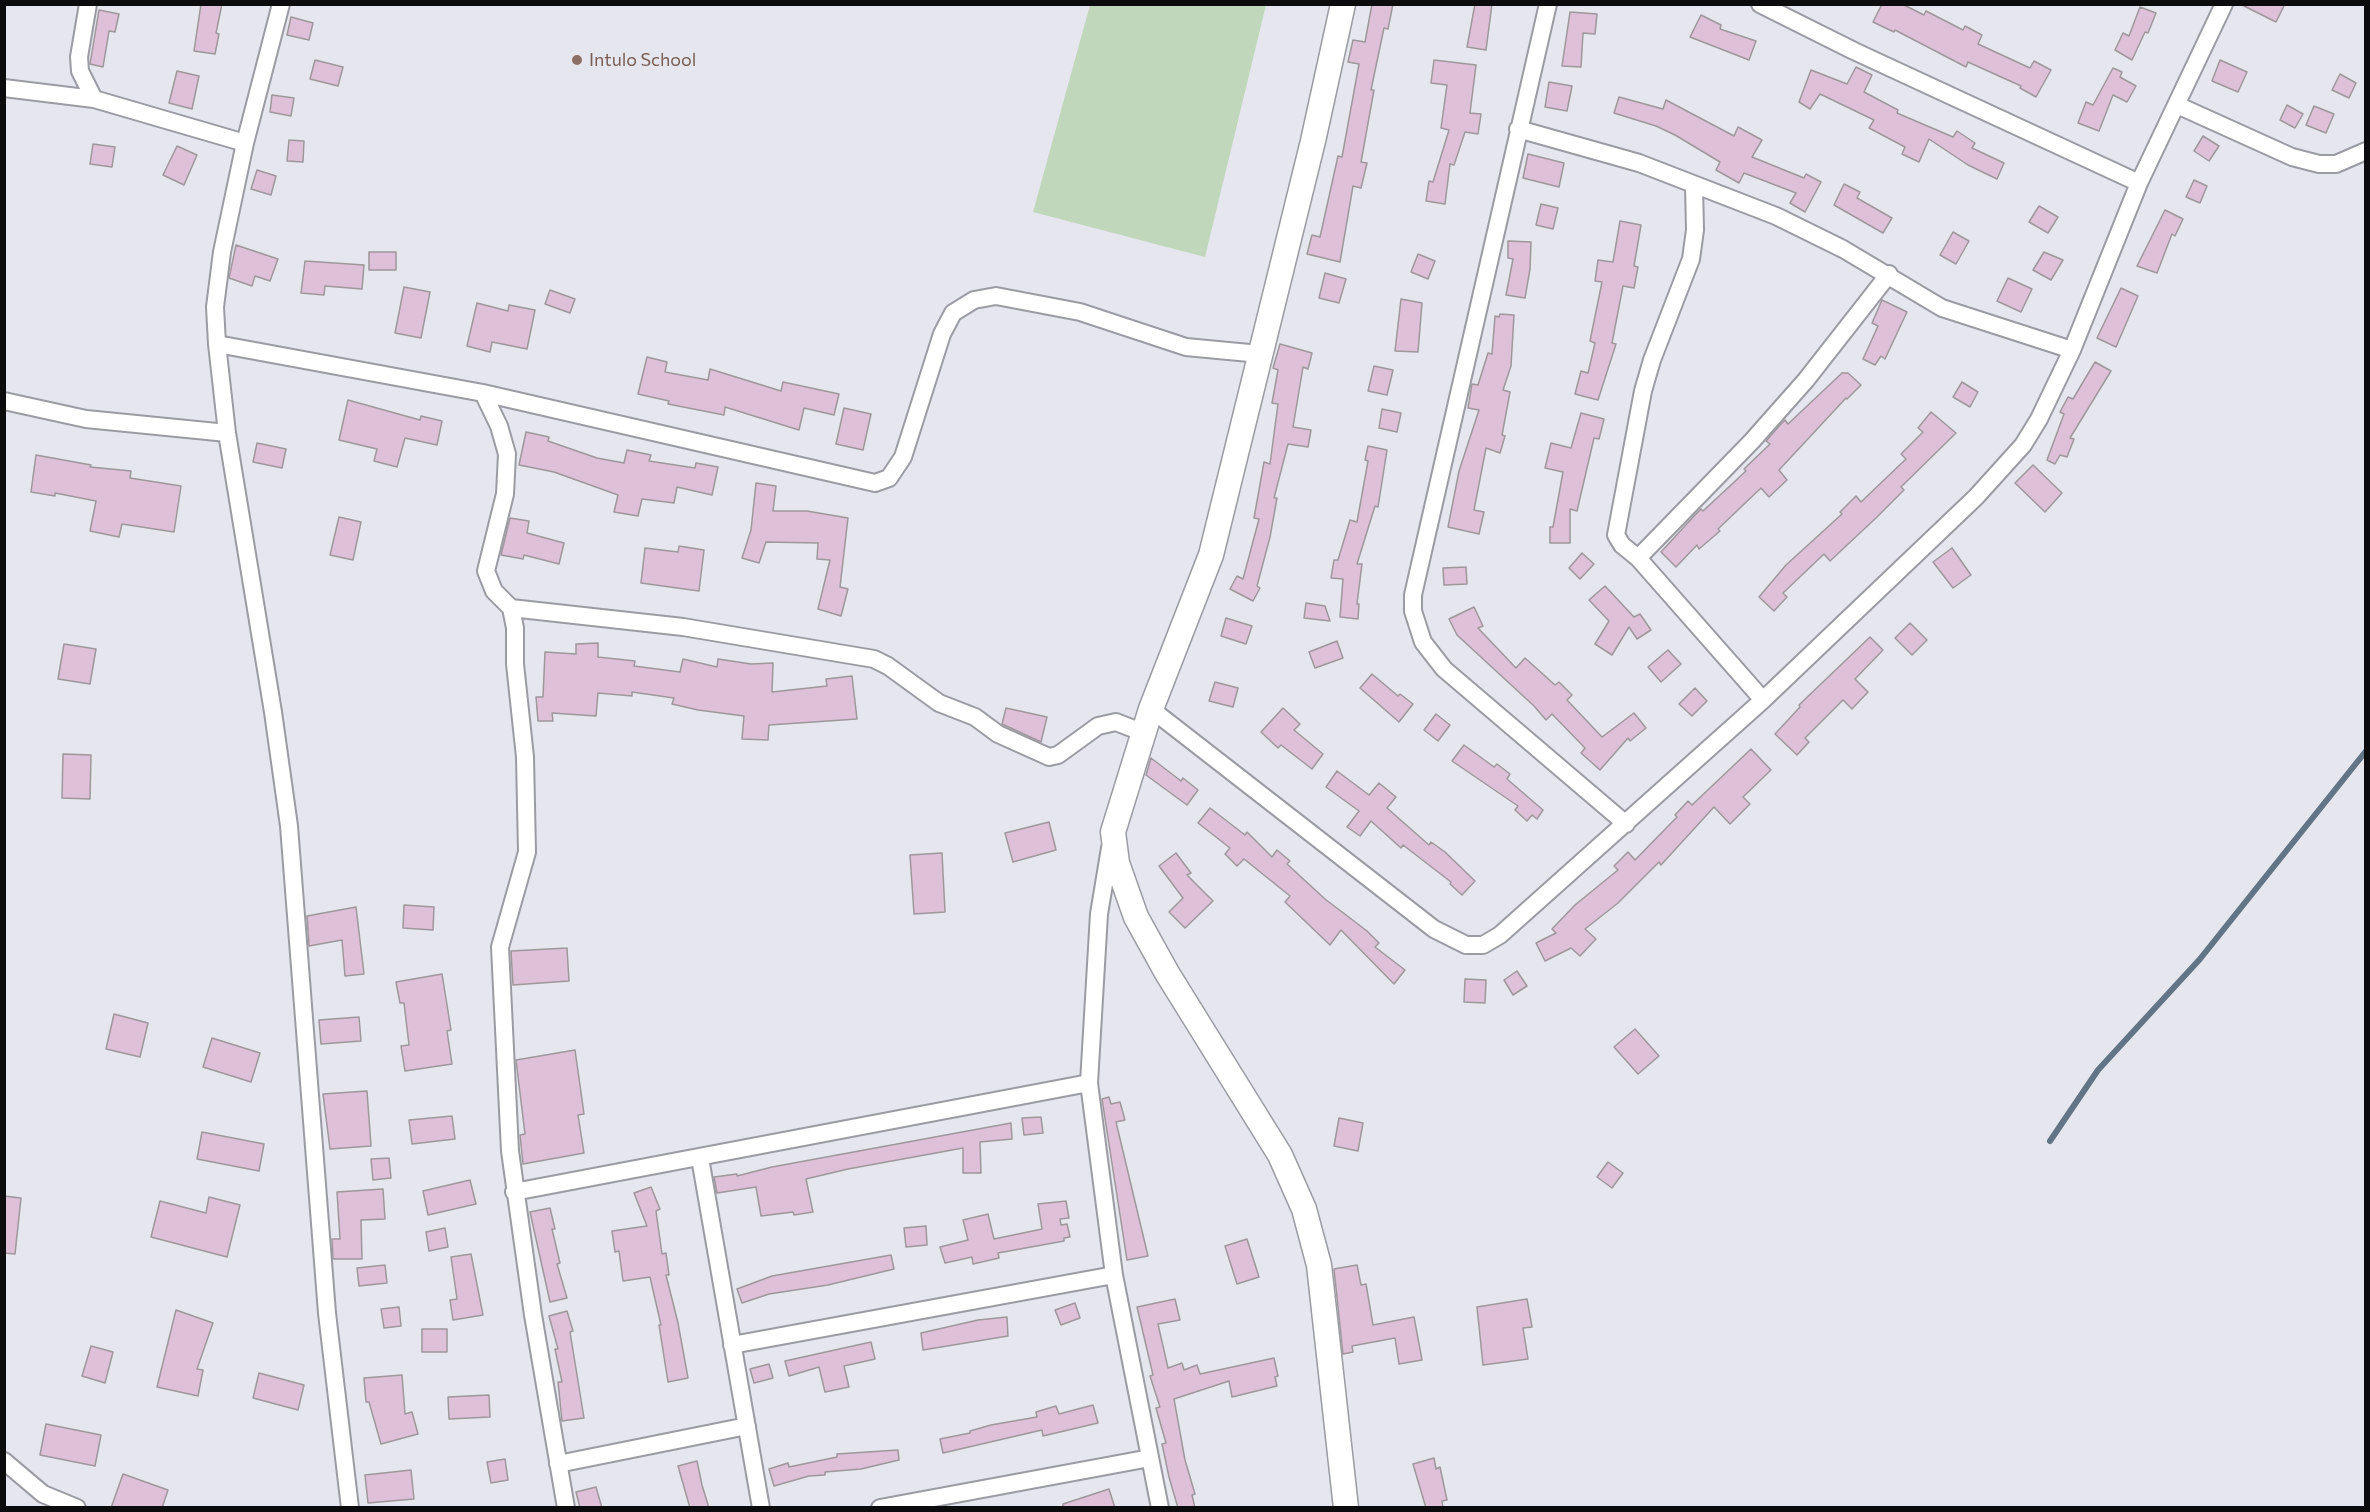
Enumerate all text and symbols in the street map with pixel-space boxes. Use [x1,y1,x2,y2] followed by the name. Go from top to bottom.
[589,49,696,71] place label: Intulo School
[570,53,584,67] marker: Intulo School

